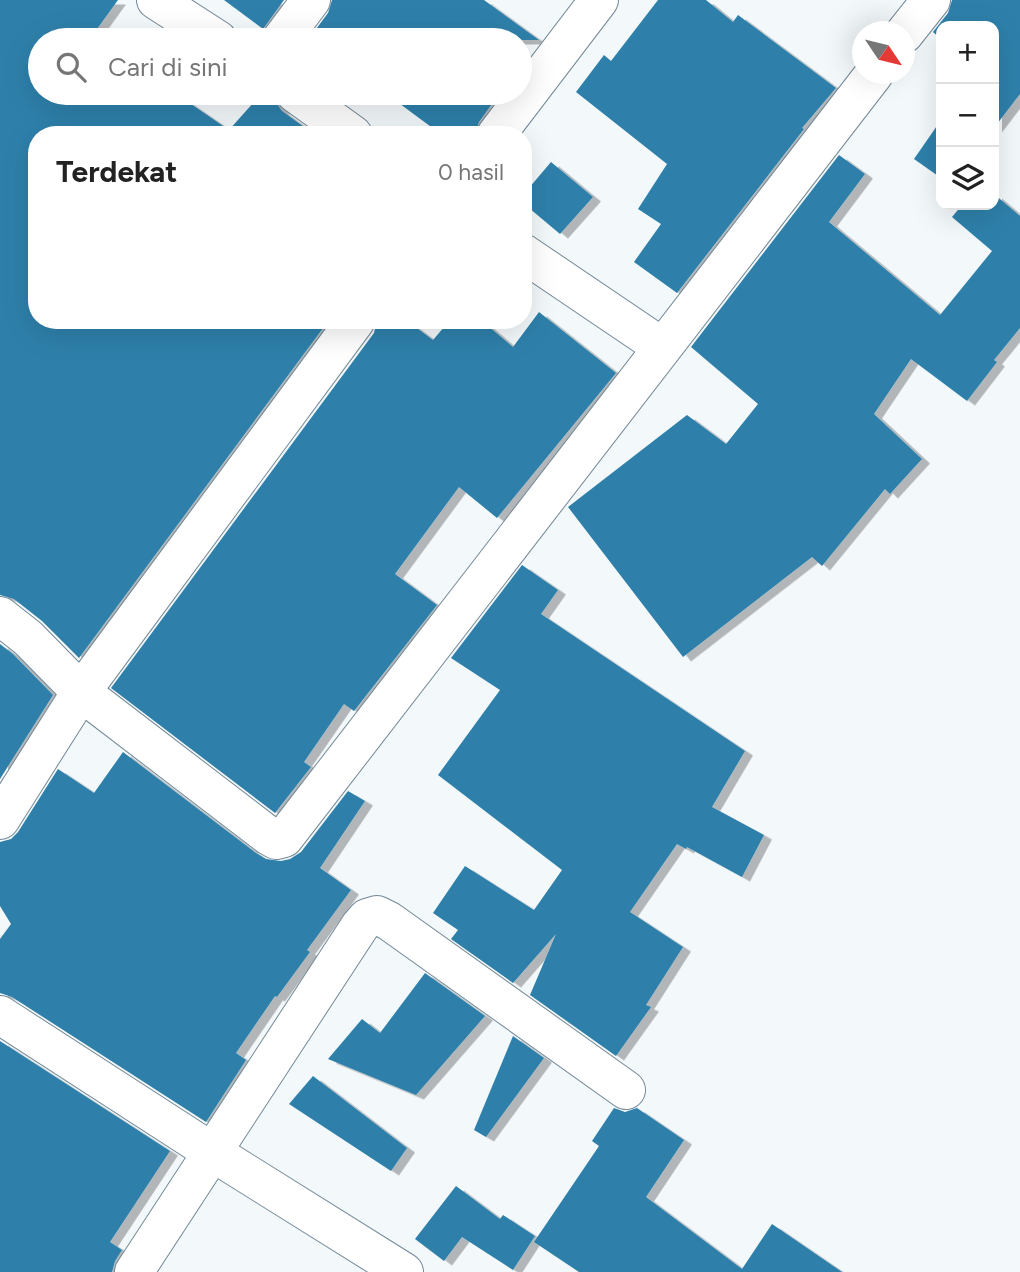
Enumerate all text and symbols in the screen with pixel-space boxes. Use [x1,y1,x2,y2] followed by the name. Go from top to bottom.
[852,21,915,84] north arrow
[936,21,999,210] map controls
[936,21,999,84] button: +
[28,28,532,105] search box
[52,48,90,86] icon: search
[108,51,228,83] text: Cari di sini
[936,84,999,147] button: −
[936,147,999,210] button: layers
[56,153,177,190] text: Terdekat
[438,158,504,186] text: 0 hasil

